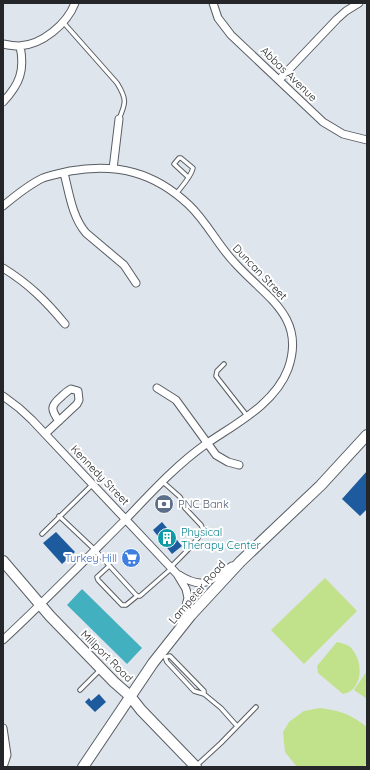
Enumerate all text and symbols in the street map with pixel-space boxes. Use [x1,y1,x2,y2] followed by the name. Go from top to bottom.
[258,44,320,104] street label: Abbas Avenue
[230,241,290,303] street label: Duncan Street
[68,442,132,508] street label: Kennedy Street
[153,493,175,515] bank icon: PNC Bank
[178,497,229,511] place label: PNC Bank
[181,525,261,552] place label: Physical Therapy Center
[156,527,178,549] building icon: Physical Therapy Center
[120,547,142,569] supermarket icon: Turkey Hill
[65,551,117,565] place label: Turkey Hill
[166,557,228,627] street label: Lampeter Road
[78,627,136,685] street label: Millport Road

